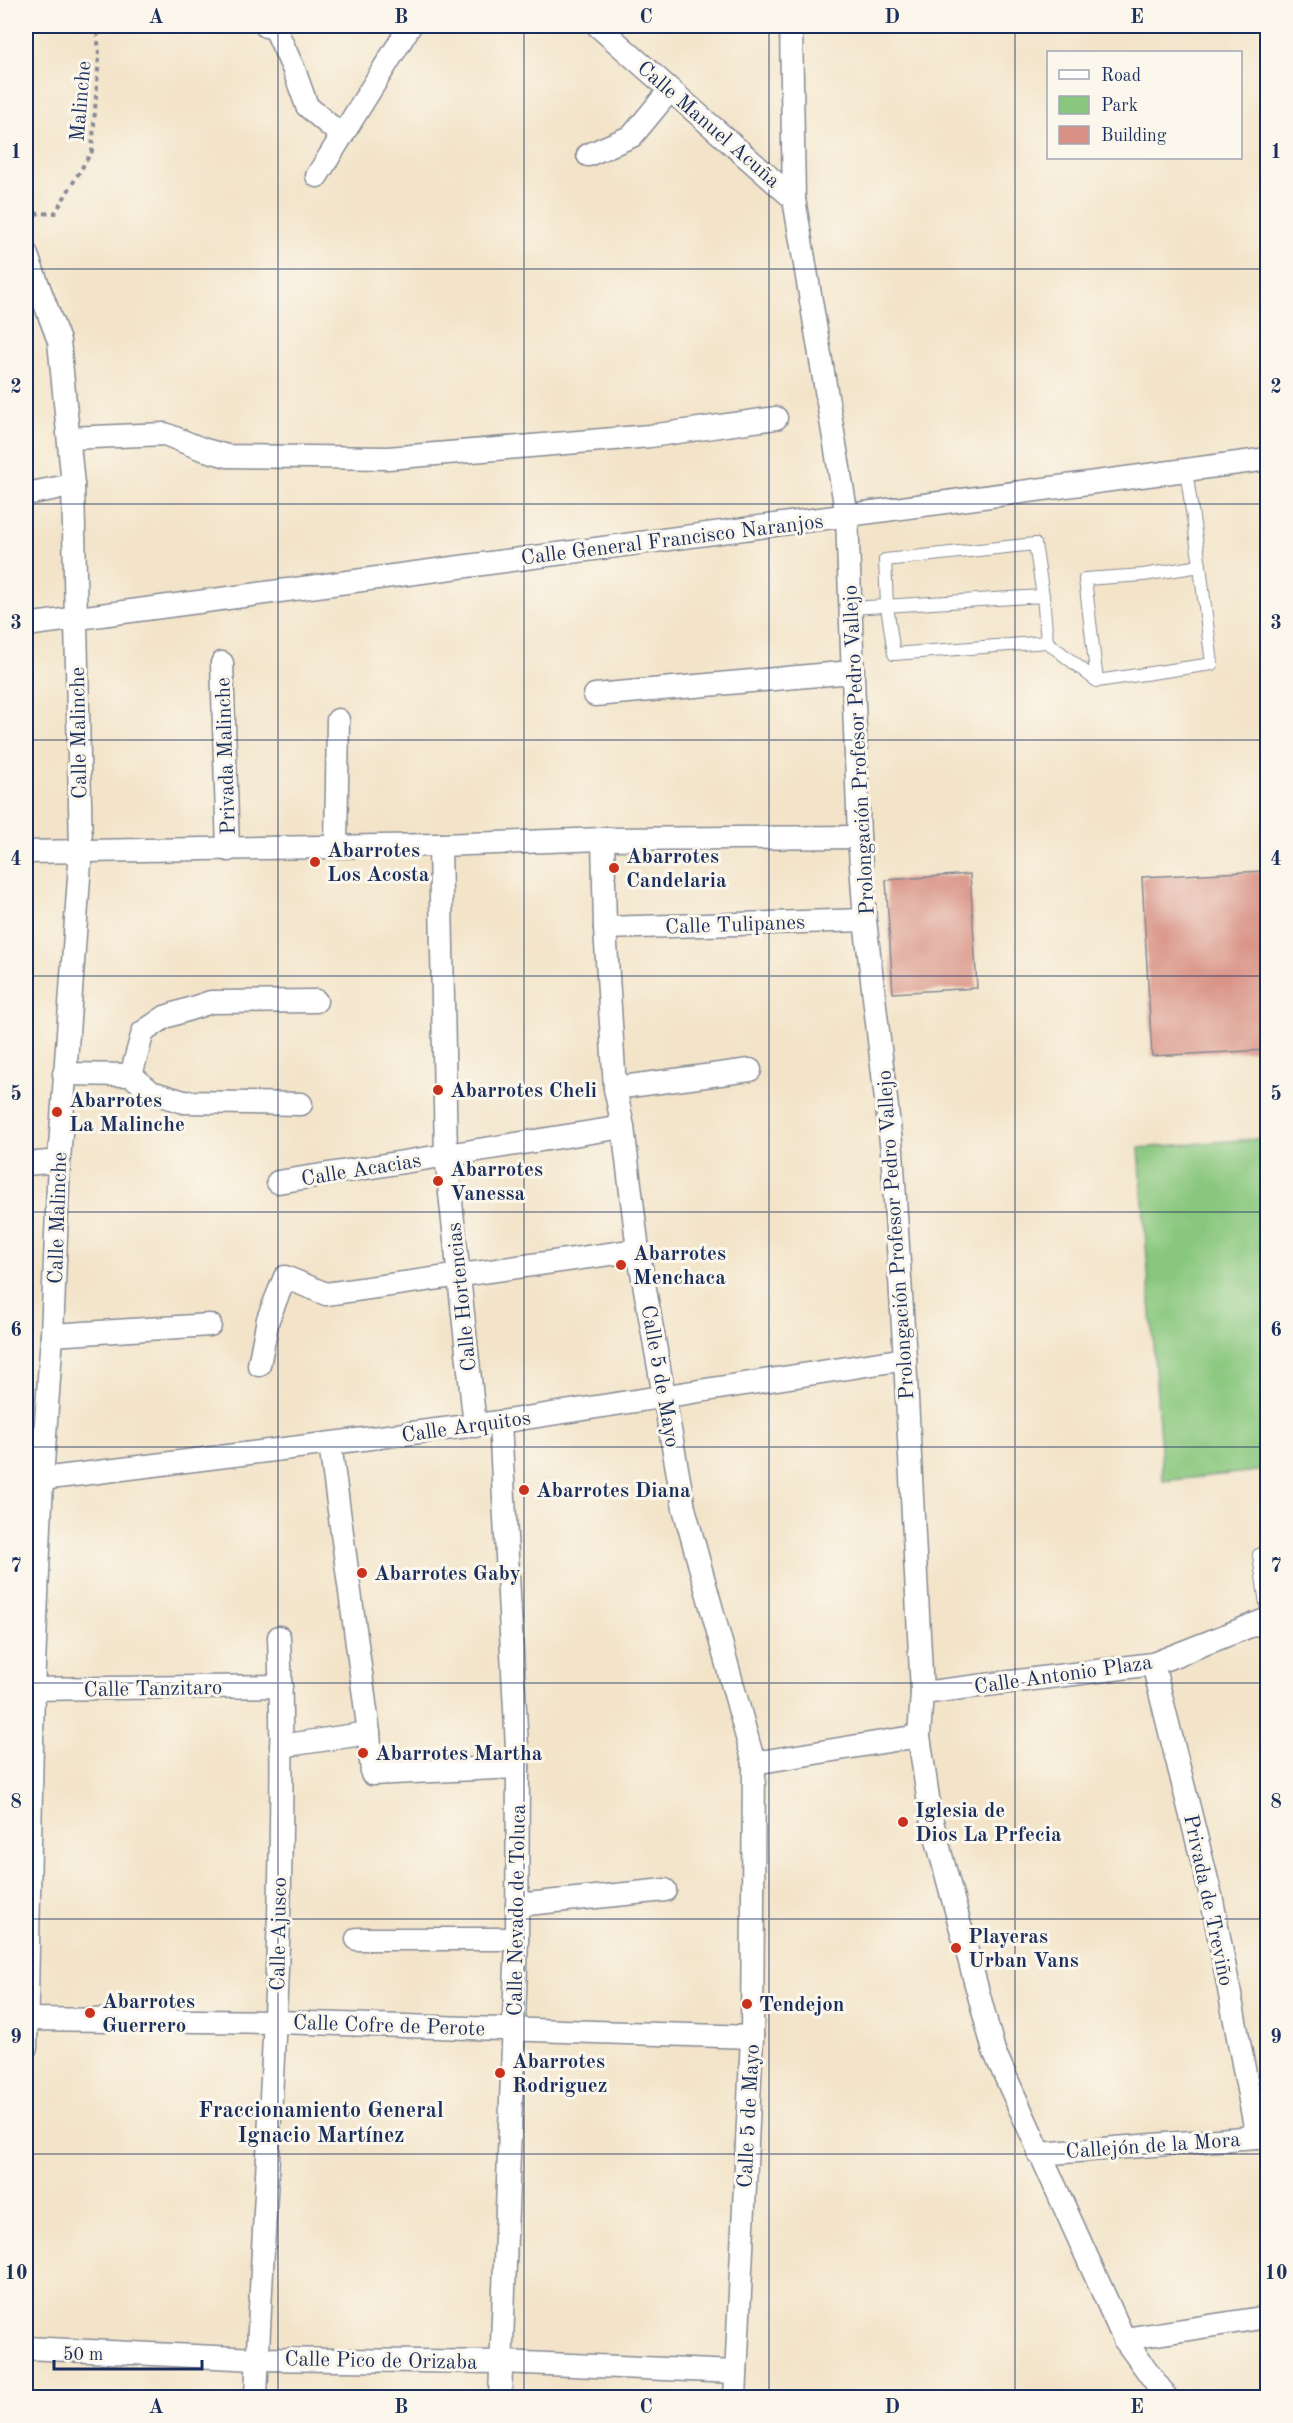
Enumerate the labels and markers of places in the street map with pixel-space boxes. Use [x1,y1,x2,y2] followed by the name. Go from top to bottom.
[327,841,430,886] place label: Abarrotes Los Acosta
[626,847,727,892] place label: Abarrotes Candelaria
[308,855,322,869] marker: Abarrotes Los Acosta
[607,861,621,875] marker: Abarrotes Candelaria
[450,1081,597,1102] place label: Abarrotes Cheli
[431,1083,445,1097] marker: Abarrotes Cheli
[69,1091,185,1136] place label: Abarrotes La Malinche
[50,1105,64,1119] marker: Abarrotes La Malinche
[450,1160,543,1205] place label: Abarrotes Vanessa
[431,1174,445,1188] marker: Abarrotes Vanessa
[633,1244,726,1289] place label: Abarrotes Menchaca
[614,1258,628,1272] marker: Abarrotes Menchaca
[536,1481,691,1502] place label: Abarrotes Diana
[517,1483,531,1497] marker: Abarrotes Diana
[374,1564,521,1585] place label: Abarrotes Gaby
[355,1566,369,1580] marker: Abarrotes Gaby
[375,1744,543,1765] place label: Abarrotes Martha
[356,1746,370,1760] marker: Abarrotes Martha
[915,1801,1062,1846] place label: Iglesia de Dios La Prfecia
[896,1815,910,1829] marker: Iglesia de Dios La Prfecia
[968,1927,1079,1972] place label: Playeras Urban Vans
[949,1941,963,1955] marker: Playeras Urban Vans
[102,1992,195,2037] place label: Abarrotes Guerrero
[759,1995,844,2016] place label: Tendejon
[740,1997,754,2011] marker: Tendejon
[83,2006,97,2020] marker: Abarrotes Guerrero
[512,2052,607,2097] place label: Abarrotes Rodriguez
[493,2066,507,2080] marker: Abarrotes Rodriguez

